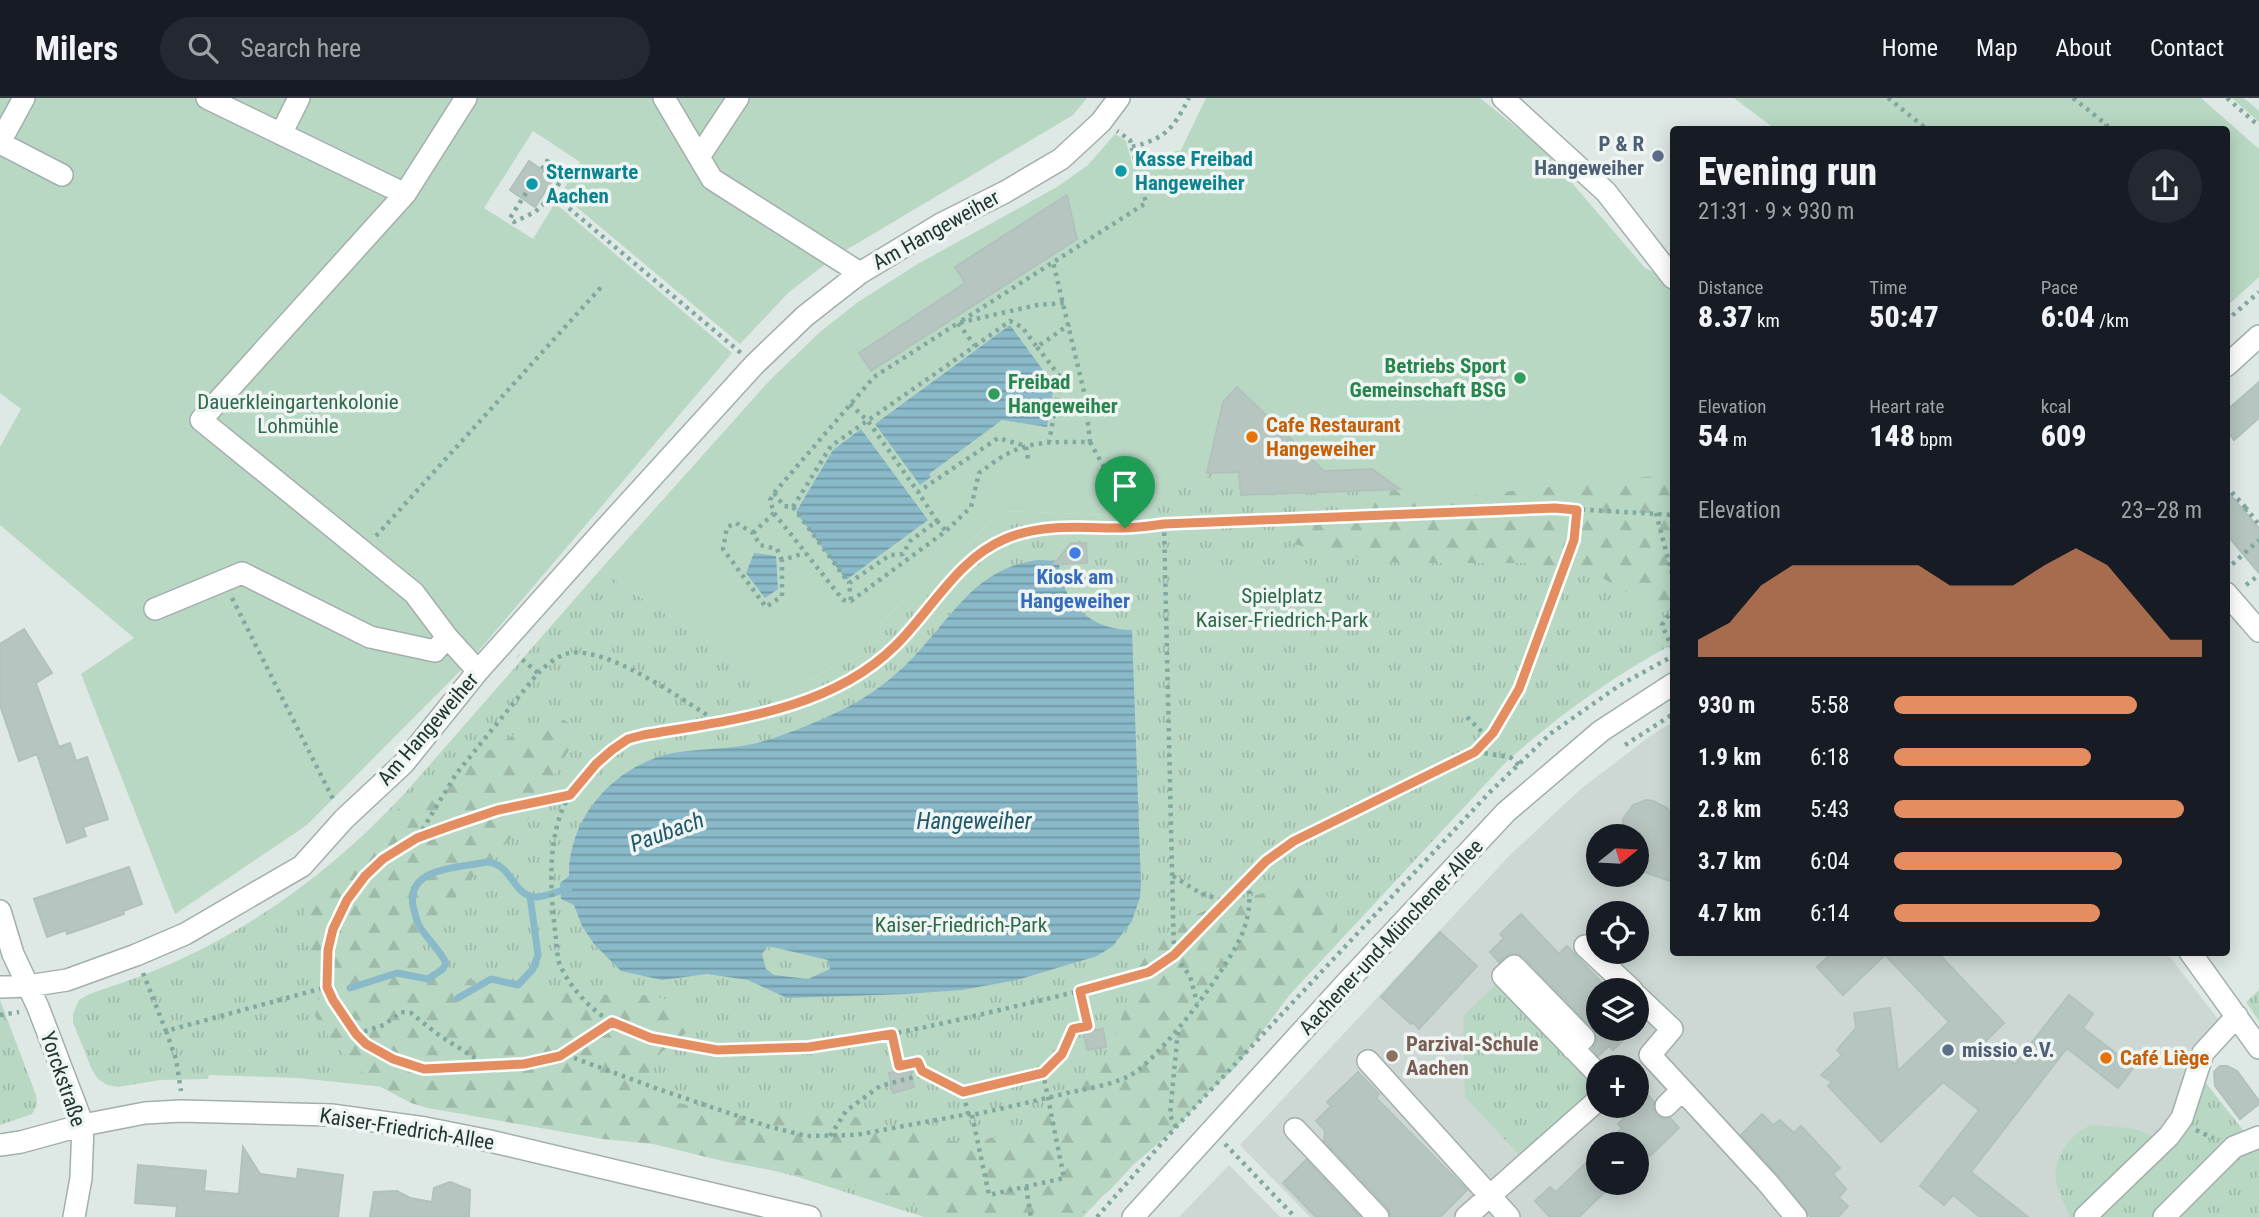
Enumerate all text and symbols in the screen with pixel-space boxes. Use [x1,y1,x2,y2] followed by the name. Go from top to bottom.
[160,17,650,80] search box
[35,29,118,68] text: Milers
[184,29,222,67] icon: search
[240,33,361,63] text: Search here
[1882,34,1938,62] text: Home
[1976,34,2018,62] text: Map
[2056,34,2112,62] text: About
[2150,34,2224,62] text: Contact
[1534,132,1644,180] place label: P & R Hangeweiher
[1135,147,1253,195] place label: Kasse Freibad Hangeweiher
[1650,148,1666,164] marker: P & R Hangeweiher
[2128,149,2202,223] button: share
[1698,150,1877,194] text: Evening run
[546,160,638,208] place label: Sternwarte Aachen
[1113,163,1129,179] marker: Kasse Freibad Hangeweiher
[524,176,540,192] marker: Sternwarte Aachen
[869,185,1003,275] street label: Am Hangeweiher
[1698,198,1854,225] text: 21:31 · 9 × 930 m
[1698,276,1763,299] text: Distance
[1869,276,1907,299] text: Time
[2041,276,2078,299] text: Pace
[1698,299,1753,334] text: 8.37
[1869,299,1939,334] text: 50:47
[2041,299,2095,334] text: 6:04
[1753,309,1780,332] text: km
[2095,309,2129,332] text: /km
[1349,354,1506,402] place label: Betriebs Sport Gemeinschaft BSG
[1008,370,1118,418] place label: Freibad Hangeweiher
[1512,370,1528,386] marker: Betriebs Sport Gemeinschaft BSG
[986,386,1002,402] marker: Freibad Hangeweiher
[197,390,399,438] park label: Dauerkleingartenkolonie Lohmühle
[1698,395,1766,418] text: Elevation
[1869,395,1944,418] text: Heart rate
[2041,395,2071,418] text: kcal
[1266,413,1401,461] place label: Cafe Restaurant Hangeweiher
[1698,418,1729,453] text: 54
[1869,418,1915,453] text: 148
[2041,418,2086,453] text: 609
[1729,428,1747,451] text: m
[1915,428,1952,451] text: bpm
[1244,429,1260,445] marker: Cafe Restaurant Hangeweiher
[1095,456,1155,528] pin
[1106,467,1144,505] icon: arrive
[1698,497,1781,524] text: Elevation
[2121,497,2202,524] text: 23–28 m
[1067,545,1083,561] marker: Kiosk am Hangeweiher
[1020,565,1130,613] place label: Kiosk am Hangeweiher
[1196,584,1369,632] park label: Spielplatz Kaiser-Friedrich-Park
[373,668,483,790] street label: Am Hangeweiher
[1698,692,1755,719] text: 930 m
[1810,692,1849,719] text: 5:58
[1698,744,1761,771] text: 1.9 km
[1810,744,1849,771] text: 6:18
[1698,796,1761,823] text: 2.8 km
[1810,796,1849,823] text: 5:43
[626,806,708,858] water label: Paubach
[917,808,1033,835] water label: Hangeweiher
[1586,824,1648,887] north arrow
[1586,824,1649,1195] map controls
[1294,834,1488,1040] street label: Aachener-und-Münchener-Allee
[1698,848,1761,875] text: 3.7 km
[1810,848,1849,875] text: 6:04
[1698,900,1761,927] text: 4.7 km
[1810,900,1849,927] text: 6:14
[1586,901,1649,964] button: locate
[875,913,1048,937] park label: Kaiser-Friedrich-Park
[1586,978,1649,1041] button: layers
[36,1028,90,1130] street label: Yorckstraße
[1406,1032,1538,1080] place label: Parzival-Schule Aachen
[1962,1038,2055,1062] place label: missio e.V.
[1940,1042,1956,1058] marker: missio e.V.
[2120,1046,2209,1070] place label: Café Liège
[1384,1048,1400,1064] marker: Parzival-Schule Aachen
[2098,1050,2114,1066] marker: Café Liège
[1586,1055,1649,1118] button: +
[318,1103,496,1155] street label: Kaiser-Friedrich-Allee
[1586,1132,1649,1195] button: −

